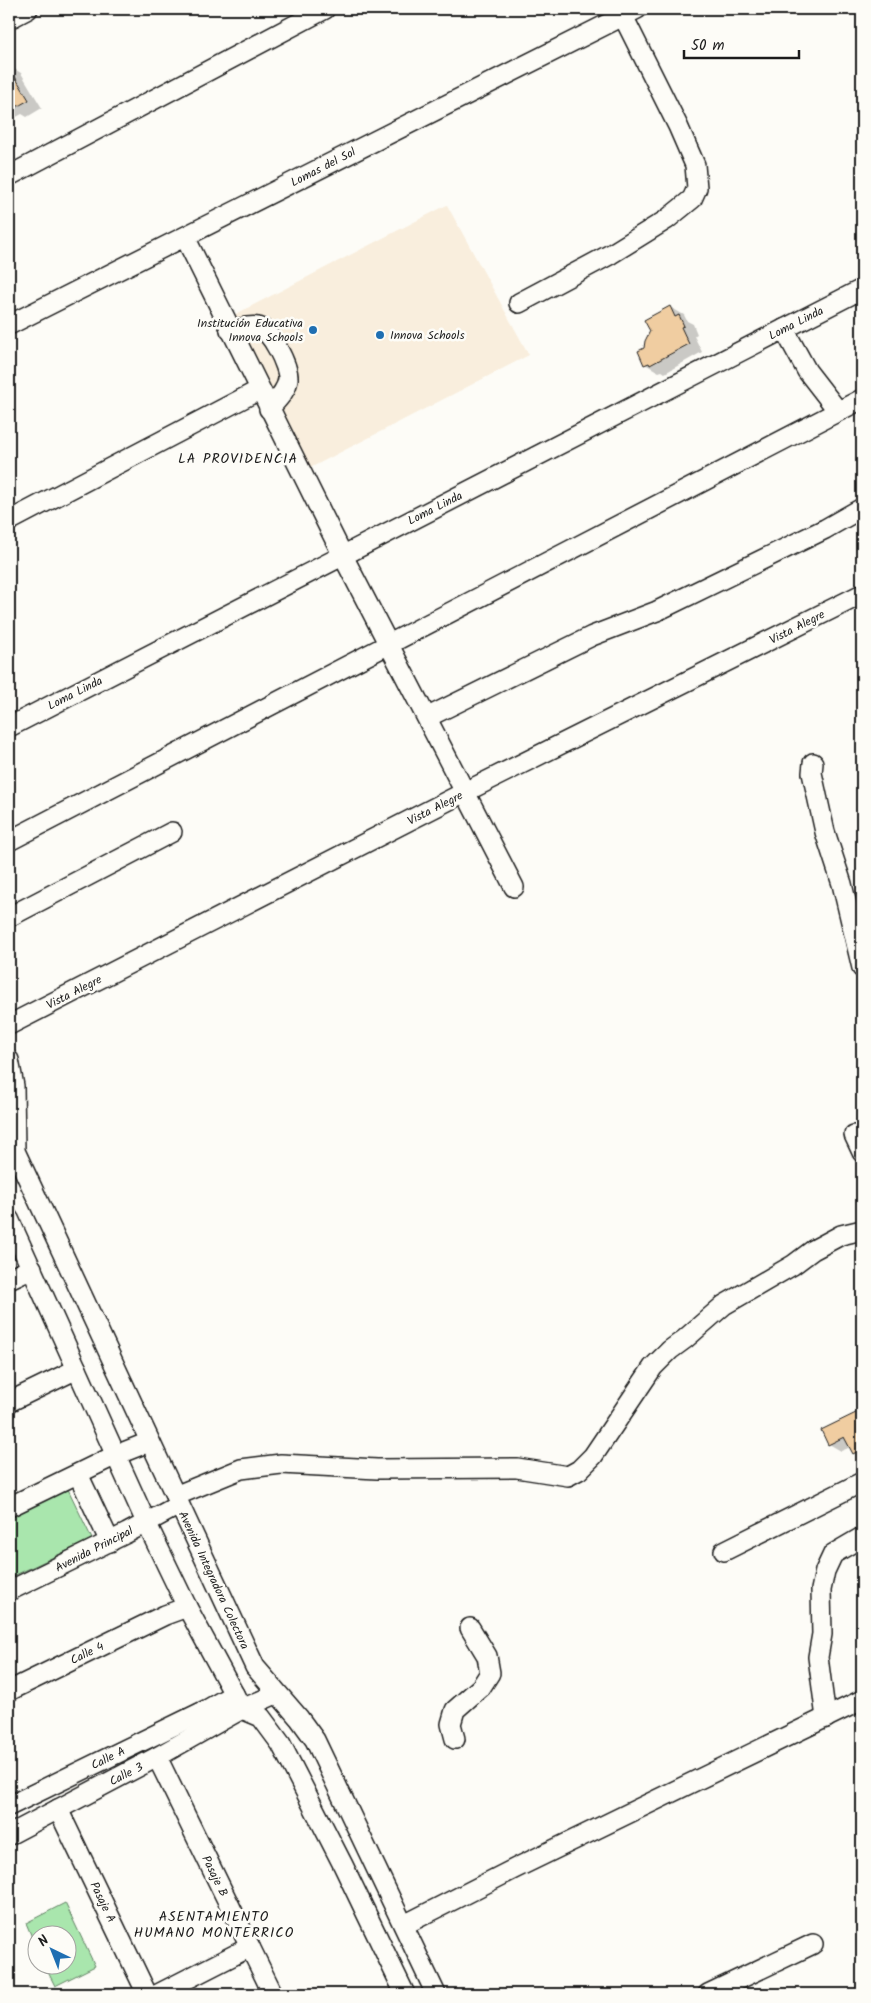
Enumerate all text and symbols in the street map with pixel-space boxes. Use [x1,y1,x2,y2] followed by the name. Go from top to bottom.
[684,28,798,60] scale bar
[691,34,725,58] text: 50 m
[287,143,359,192] street label: Lomas del Sol
[765,301,827,345] street label: Loma Linda
[197,314,303,347] place label: Institución Educativa Innova Schools
[307,324,319,336] marker: Institución Educativa Innova Schools
[390,326,465,345] place label: Innova Schools
[374,329,386,341] marker: Innova Schools
[178,448,298,470] district label: LA PROVIDENCIA
[404,486,466,530] street label: Loma Linda
[766,605,829,650] street label: Vista Alegre
[44,671,106,715] street label: Loma Linda
[404,786,467,831] street label: Vista Alegre
[43,970,106,1015] street label: Vista Alegre
[173,1508,254,1653] street label: Avenida Integradora Colectora
[52,1522,137,1577] street label: Avenida Principal
[67,1637,108,1670] street label: Calle 4
[88,1742,129,1775] street label: Calle A
[106,1758,147,1791] street label: Calle 3
[196,1852,233,1900] street label: Pasaje B
[84,1879,121,1926] street label: Pasaje A
[134,1906,294,1944] district label: ASENTAMIENTO HUMANO MONTERRICO
[28,1926,78,1976] north arrow
[33,1930,55,1952] text: N

